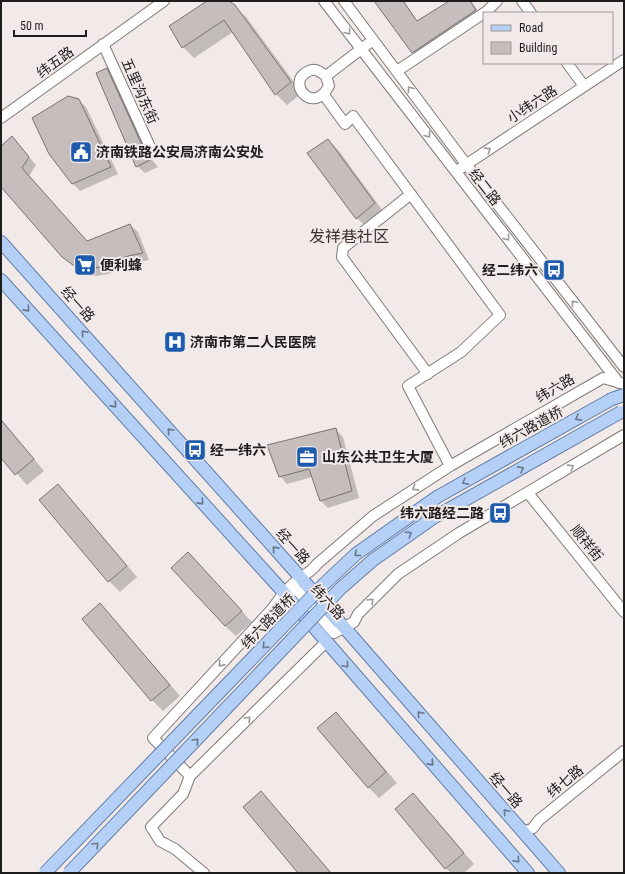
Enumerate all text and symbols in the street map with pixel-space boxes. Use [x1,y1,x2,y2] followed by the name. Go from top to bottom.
[14,12,86,38] scale bar
[483,12,613,64] legend
[20,19,44,33] text: 50 m
[519,21,543,35] text: Road
[343,27,350,34] one-way arrow
[519,41,557,55] text: Building
[33,43,77,81] street label: 纬五路
[118,56,162,126] street label: 五里沟东街
[504,82,560,126] street label: 小纬六路
[408,86,415,93] one-way arrow
[423,130,430,137] one-way arrow
[68,139,94,165] public building icon: 济南铁路公安局济南公安处
[96,144,264,160] place label: 济南铁路公安局济南公安处
[484,147,491,154] one-way arrow
[466,166,504,208] street label: 经二路
[309,227,389,246] district label: 发祥巷社区
[502,233,509,240] one-way arrow
[72,252,98,278] supermarket icon: 便利蜂
[100,257,142,273] place label: 便利蜂
[541,257,567,283] bus stop icon: 经二纬六
[482,262,538,278] place label: 经二纬六
[58,283,98,325] street label: 经一路
[572,301,579,308] one-way arrow
[22,304,30,312] one-way arrow
[162,329,188,355] hospital icon: 济南市第二人民医院
[81,331,88,338] one-way arrow
[190,334,316,350] place label: 济南市第二人民医院
[533,371,577,405] street label: 纬六路
[110,400,117,408] one-way arrow
[497,403,565,451] street label: 纬六路道桥
[575,413,582,420] one-way arrow
[167,428,174,436] one-way arrow
[182,437,208,463] bus stop icon: 经一纬六
[210,442,266,458] place label: 经一纬六
[294,444,320,470] office icon: 山东公共卫生大厦
[322,449,434,465] place label: 山东公共卫生大厦
[567,464,574,472] one-way arrow
[517,466,525,473] one-way arrow
[462,477,469,484] one-way arrow
[413,484,420,491] one-way arrow
[197,497,204,505] one-way arrow
[487,500,513,526] bus stop icon: 纬六路经二路
[400,505,484,521] place label: 纬六路经二路
[568,522,606,564] street label: 顺祥街
[273,525,313,567] street label: 经一路
[405,532,412,539] one-way arrow
[272,546,279,554] one-way arrow
[354,549,362,556] one-way arrow
[308,581,348,623] street label: 纬六路
[238,590,298,652] street label: 纬六路道桥
[366,598,374,606] one-way arrow
[262,641,270,649] one-way arrow
[218,659,226,667] one-way arrow
[341,660,348,668] one-way arrow
[418,712,425,719] one-way arrow
[243,716,251,724] one-way arrow
[191,738,199,746] one-way arrow
[426,758,434,766] one-way arrow
[544,762,586,800] street label: 纬七路
[486,769,526,811] street label: 经一路
[503,809,511,817] one-way arrow
[91,842,99,850] one-way arrow
[513,856,520,863] one-way arrow

